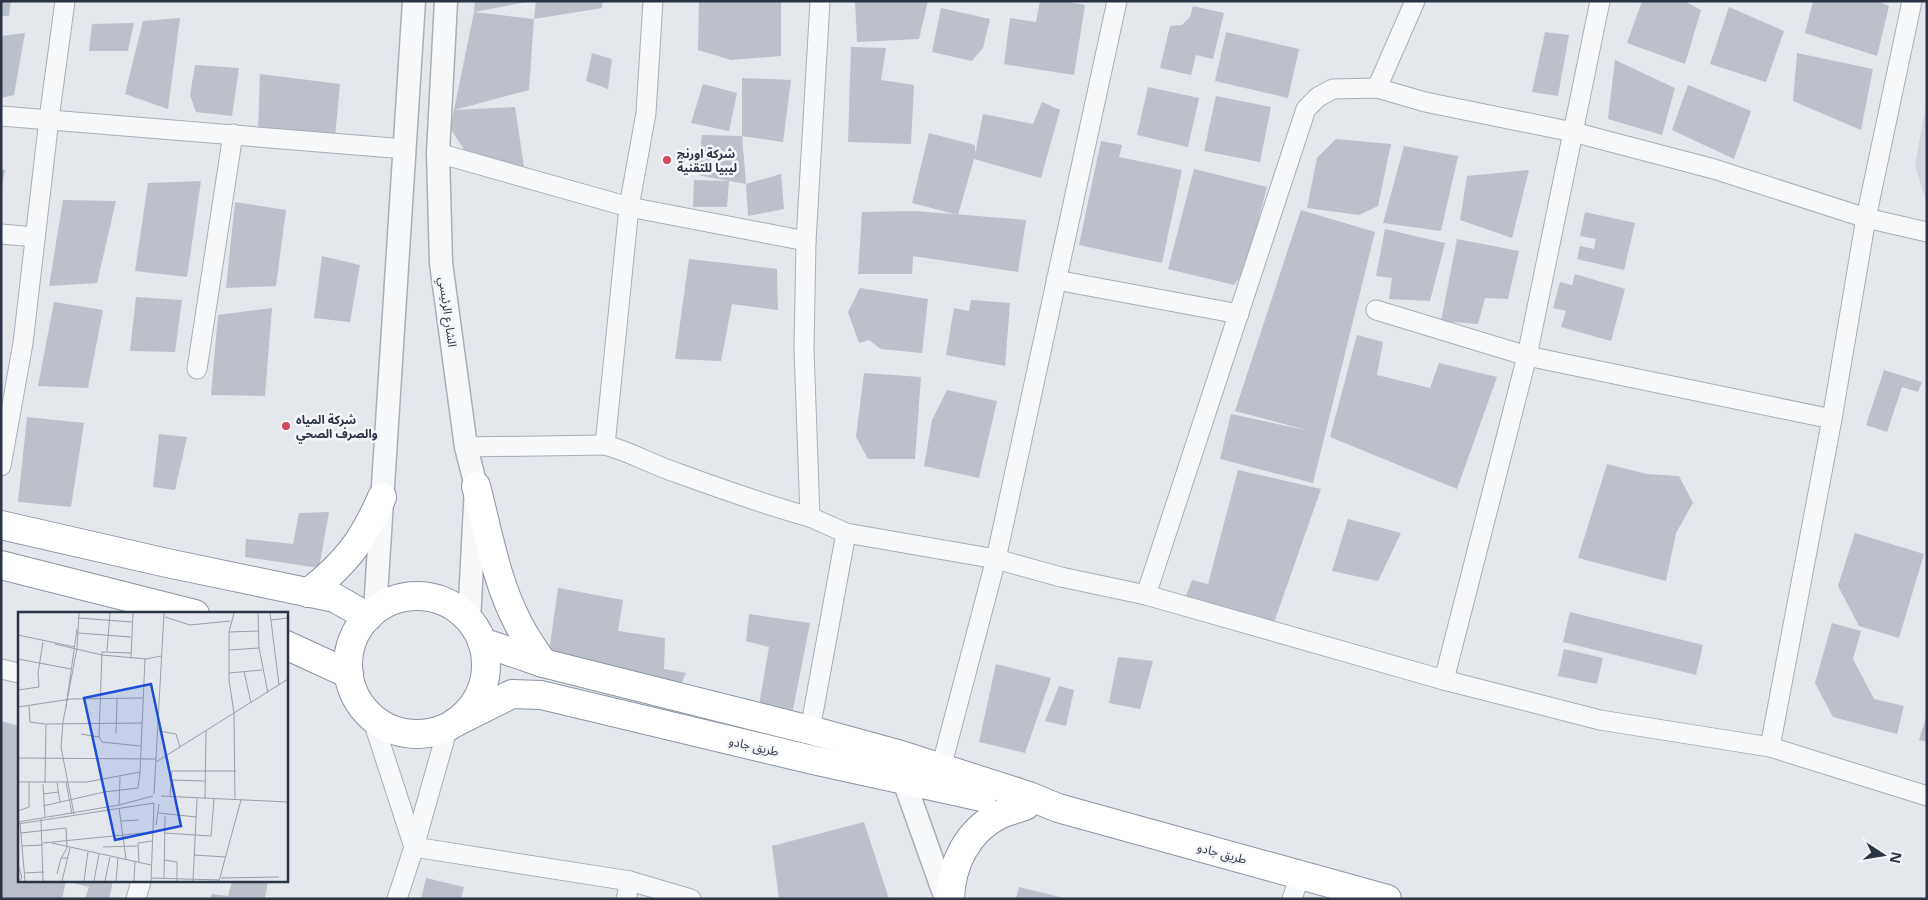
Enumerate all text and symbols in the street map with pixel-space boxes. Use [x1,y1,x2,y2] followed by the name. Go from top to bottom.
[677,145,737,176] place label: شركة اورنج ليبيا للتقنية
[661,154,673,166] marker: شركة اورنج ليبيا للتقنية
[433,276,461,348] street label: الشارع الرئيسي
[296,411,378,443] place label: شركة المياه والصرف الصحي
[280,420,292,432] marker: شركة المياه والصرف الصحي
[18,612,288,882] inset map
[727,732,781,760] street label: طريق جادو
[1858,830,1908,880] north arrow
[1195,838,1249,868] street label: طريق جادو
[1886,850,1907,865] text: N

